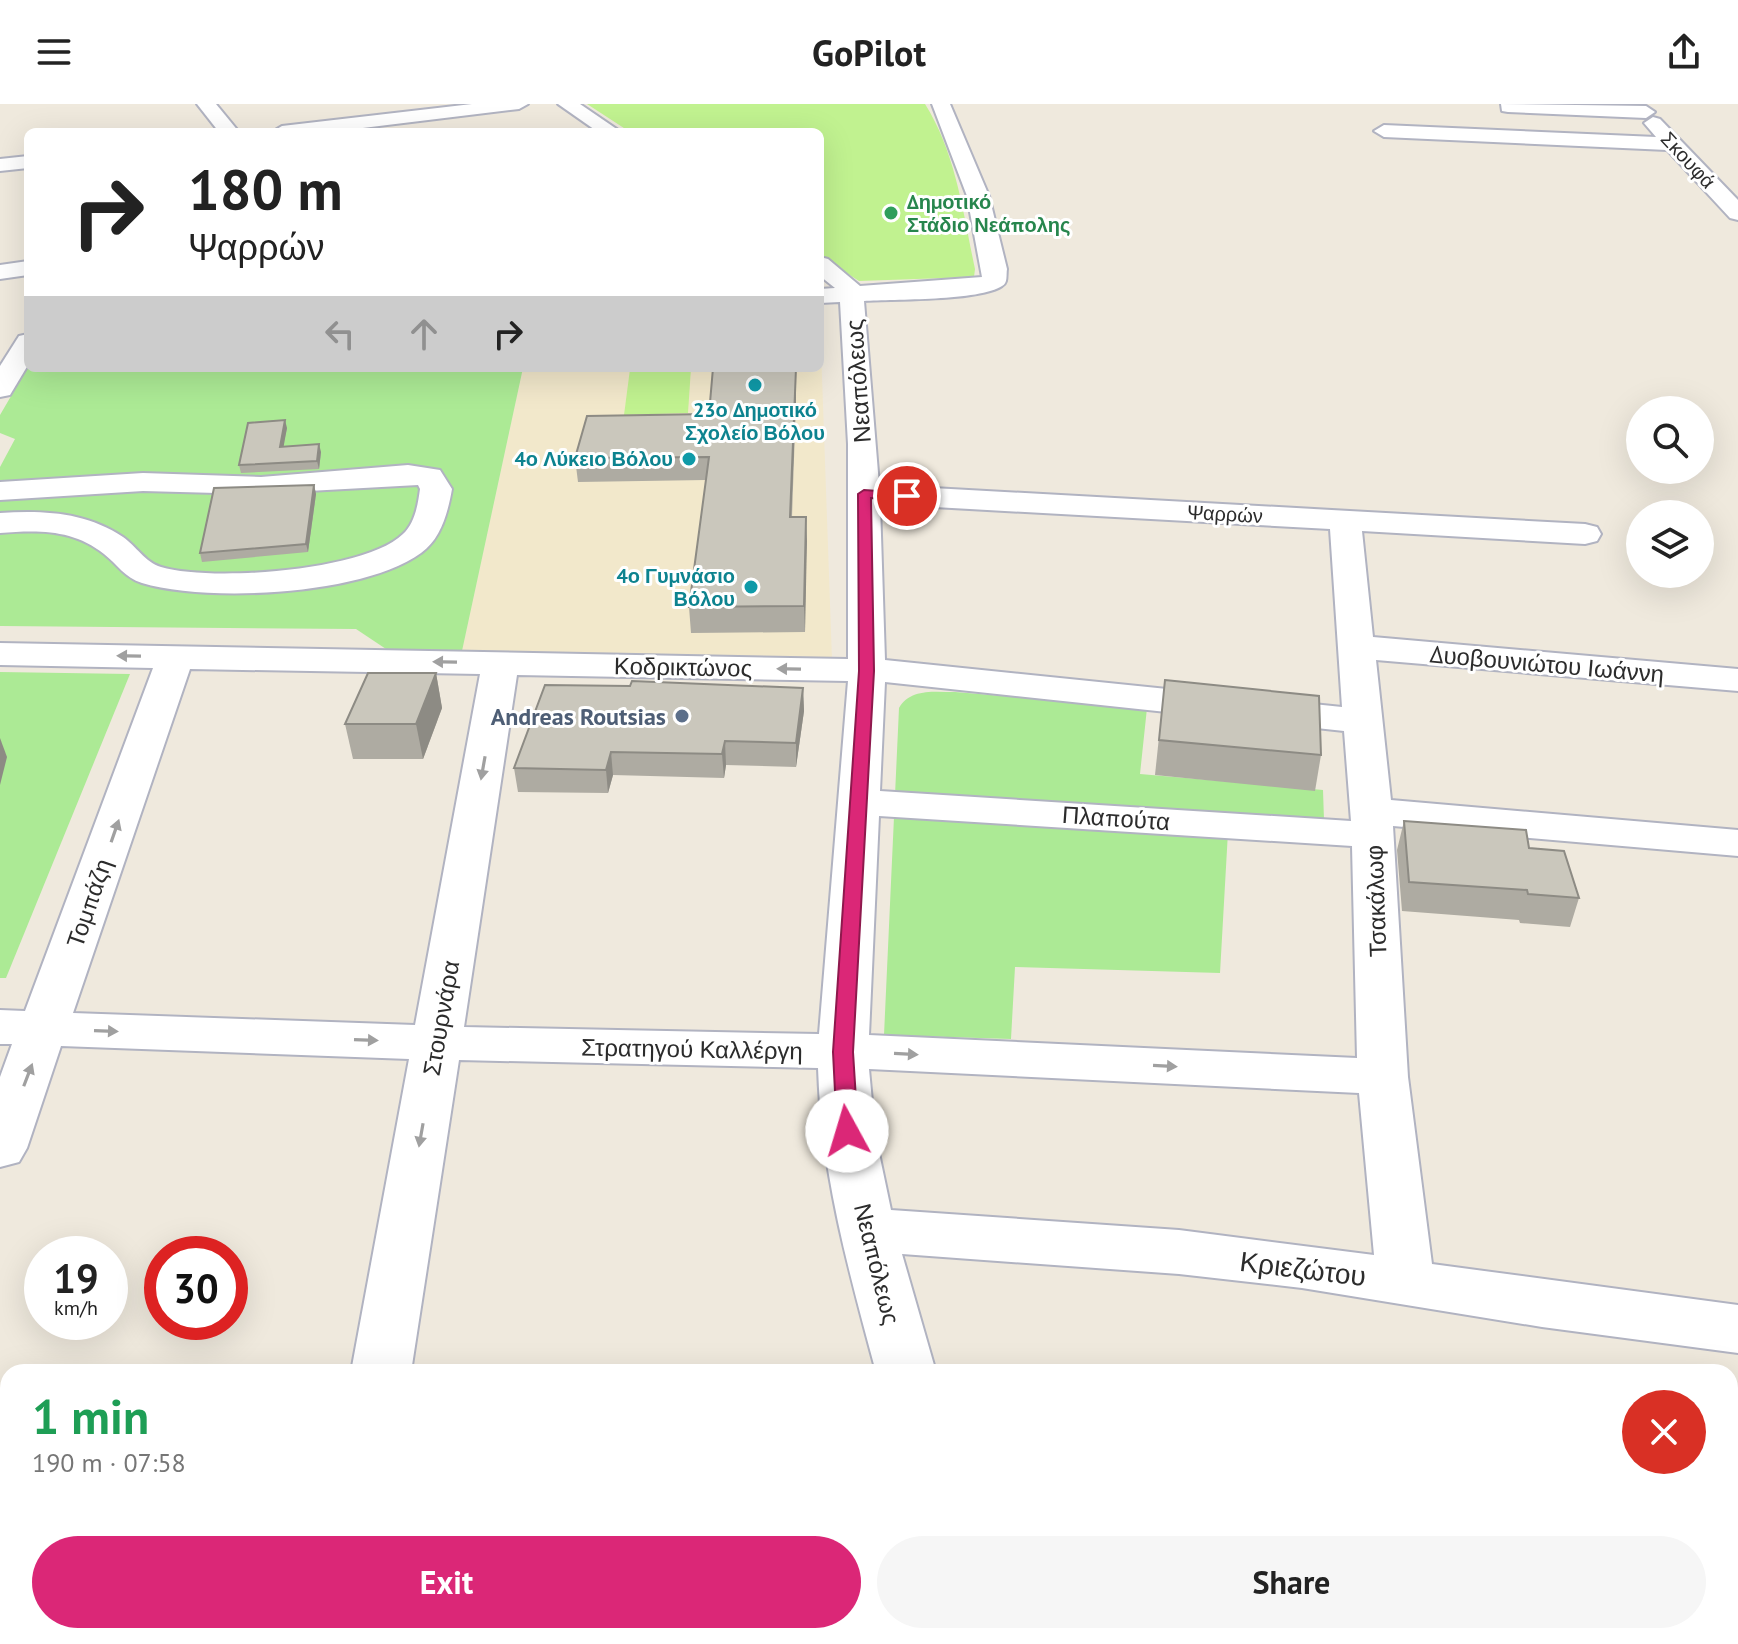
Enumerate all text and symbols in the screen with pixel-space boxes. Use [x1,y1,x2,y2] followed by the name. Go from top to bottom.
[812,29,926,76] text: GoPilot
[32,30,76,74] icon: menu
[1662,30,1706,74] icon: share
[1655,126,1721,194] street label: Σκουφά
[188,153,343,225] text: 180 m
[56,160,160,264] icon: right
[907,189,1070,238] place label: Δημοτικό Στάδιο Νεάπολης
[882,204,900,222] marker: Δημοτικό Στάδιο Νεάπολης
[188,223,325,270] text: Ψαρρών
[318,312,362,356] icon: left
[402,312,446,356] icon: ahead
[486,312,530,356] icon: right
[838,318,878,444] street label: Νεαπόλεως
[746,376,764,394] marker: 23ο Δημοτικό Σχολείο Βόλου
[1626,396,1714,588] map controls
[1626,396,1714,484] button: search
[685,397,825,446] place label: 23ο Δημοτικό Σχολείο Βόλου
[515,446,673,472] place label: 4ο Λύκειο Βόλου
[680,450,698,468] marker: 4ο Λύκειο Βόλου
[873,462,941,530] pin
[885,474,929,518] icon: arrive
[1186,499,1264,529] street label: Ψαρρών
[1626,500,1714,588] button: layers
[616,563,735,612] place label: 4ο Γυμνάσιο Βόλου
[742,578,760,596] marker: 4ο Γυμνάσιο Βόλου
[1429,638,1665,690] street label: Δυοβουνιώτου Ιωάννη
[116,649,141,662] one-way arrow
[614,650,752,684] street label: Κοδρικτώνος
[432,656,457,669] one-way arrow
[776,663,801,676] one-way arrow
[491,701,666,732] place label: Andreas Routsias
[673,707,691,725] marker: Andreas Routsias
[476,756,488,781] one-way arrow
[1061,799,1171,837] street label: Πλαπούτα
[109,818,121,842] one-way arrow
[1359,844,1393,958] street label: Τσακάλωφ
[59,854,119,952] street label: Τομπάζη
[416,958,466,1078] street label: Στουρνάρα
[94,1025,119,1038] one-way arrow
[581,1032,803,1066] street label: Στρατηγού Καλλέργη
[354,1034,379,1047] one-way arrow
[894,1048,919,1061] one-way arrow
[1153,1060,1178,1073] one-way arrow
[22,1063,35,1087] one-way arrow
[805,1089,889,1173] position arrow
[414,1123,427,1148] one-way arrow
[847,1200,907,1328] street label: Νεαπόλεως
[144,1236,248,1340] speed limit sign: 30
[1238,1242,1368,1294] street label: Κριεζώτου
[53,1252,99,1304] text: 19
[54,1295,98,1321] text: km/h
[32,1385,149,1447] text: 1 min
[1622,1390,1706,1474] button: close
[32,1446,186,1479] text: 190 m · 07:58
[32,1536,861,1628] button: Exit
[877,1536,1706,1628] button: Share

